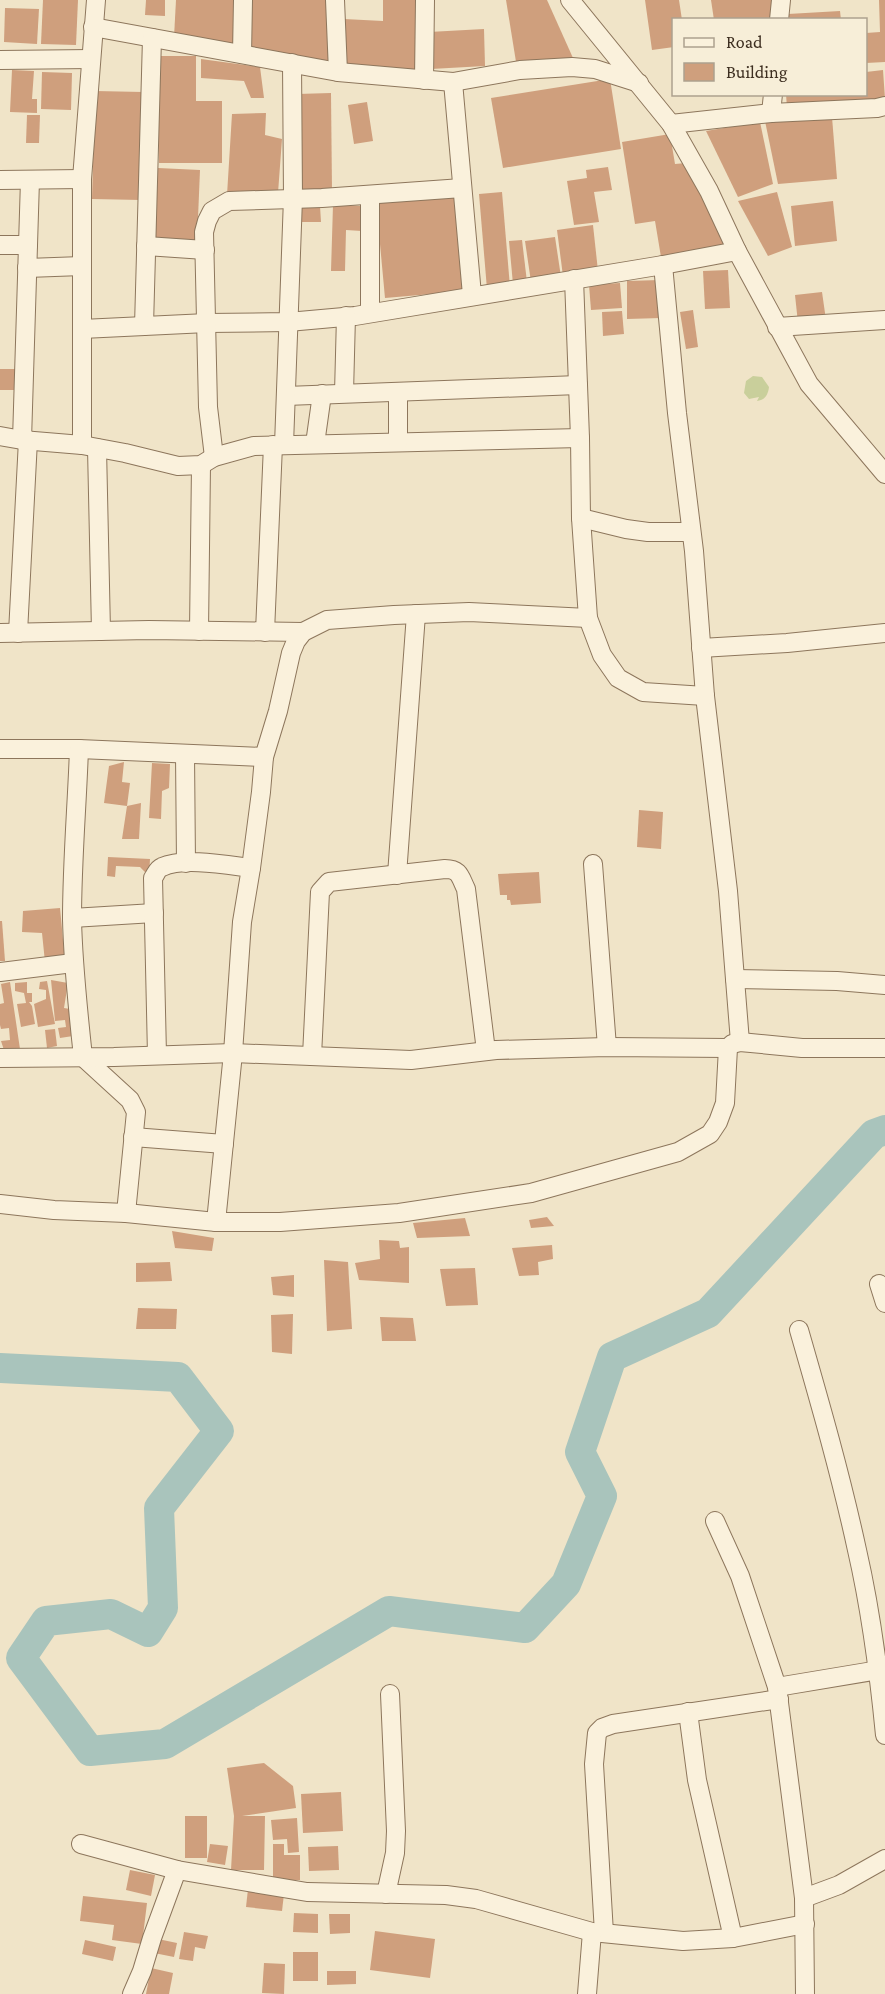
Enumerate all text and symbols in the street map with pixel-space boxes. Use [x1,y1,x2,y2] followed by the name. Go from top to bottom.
[672,18,867,96] legend
[726,32,763,52] text: Road
[726,62,788,82] text: Building

